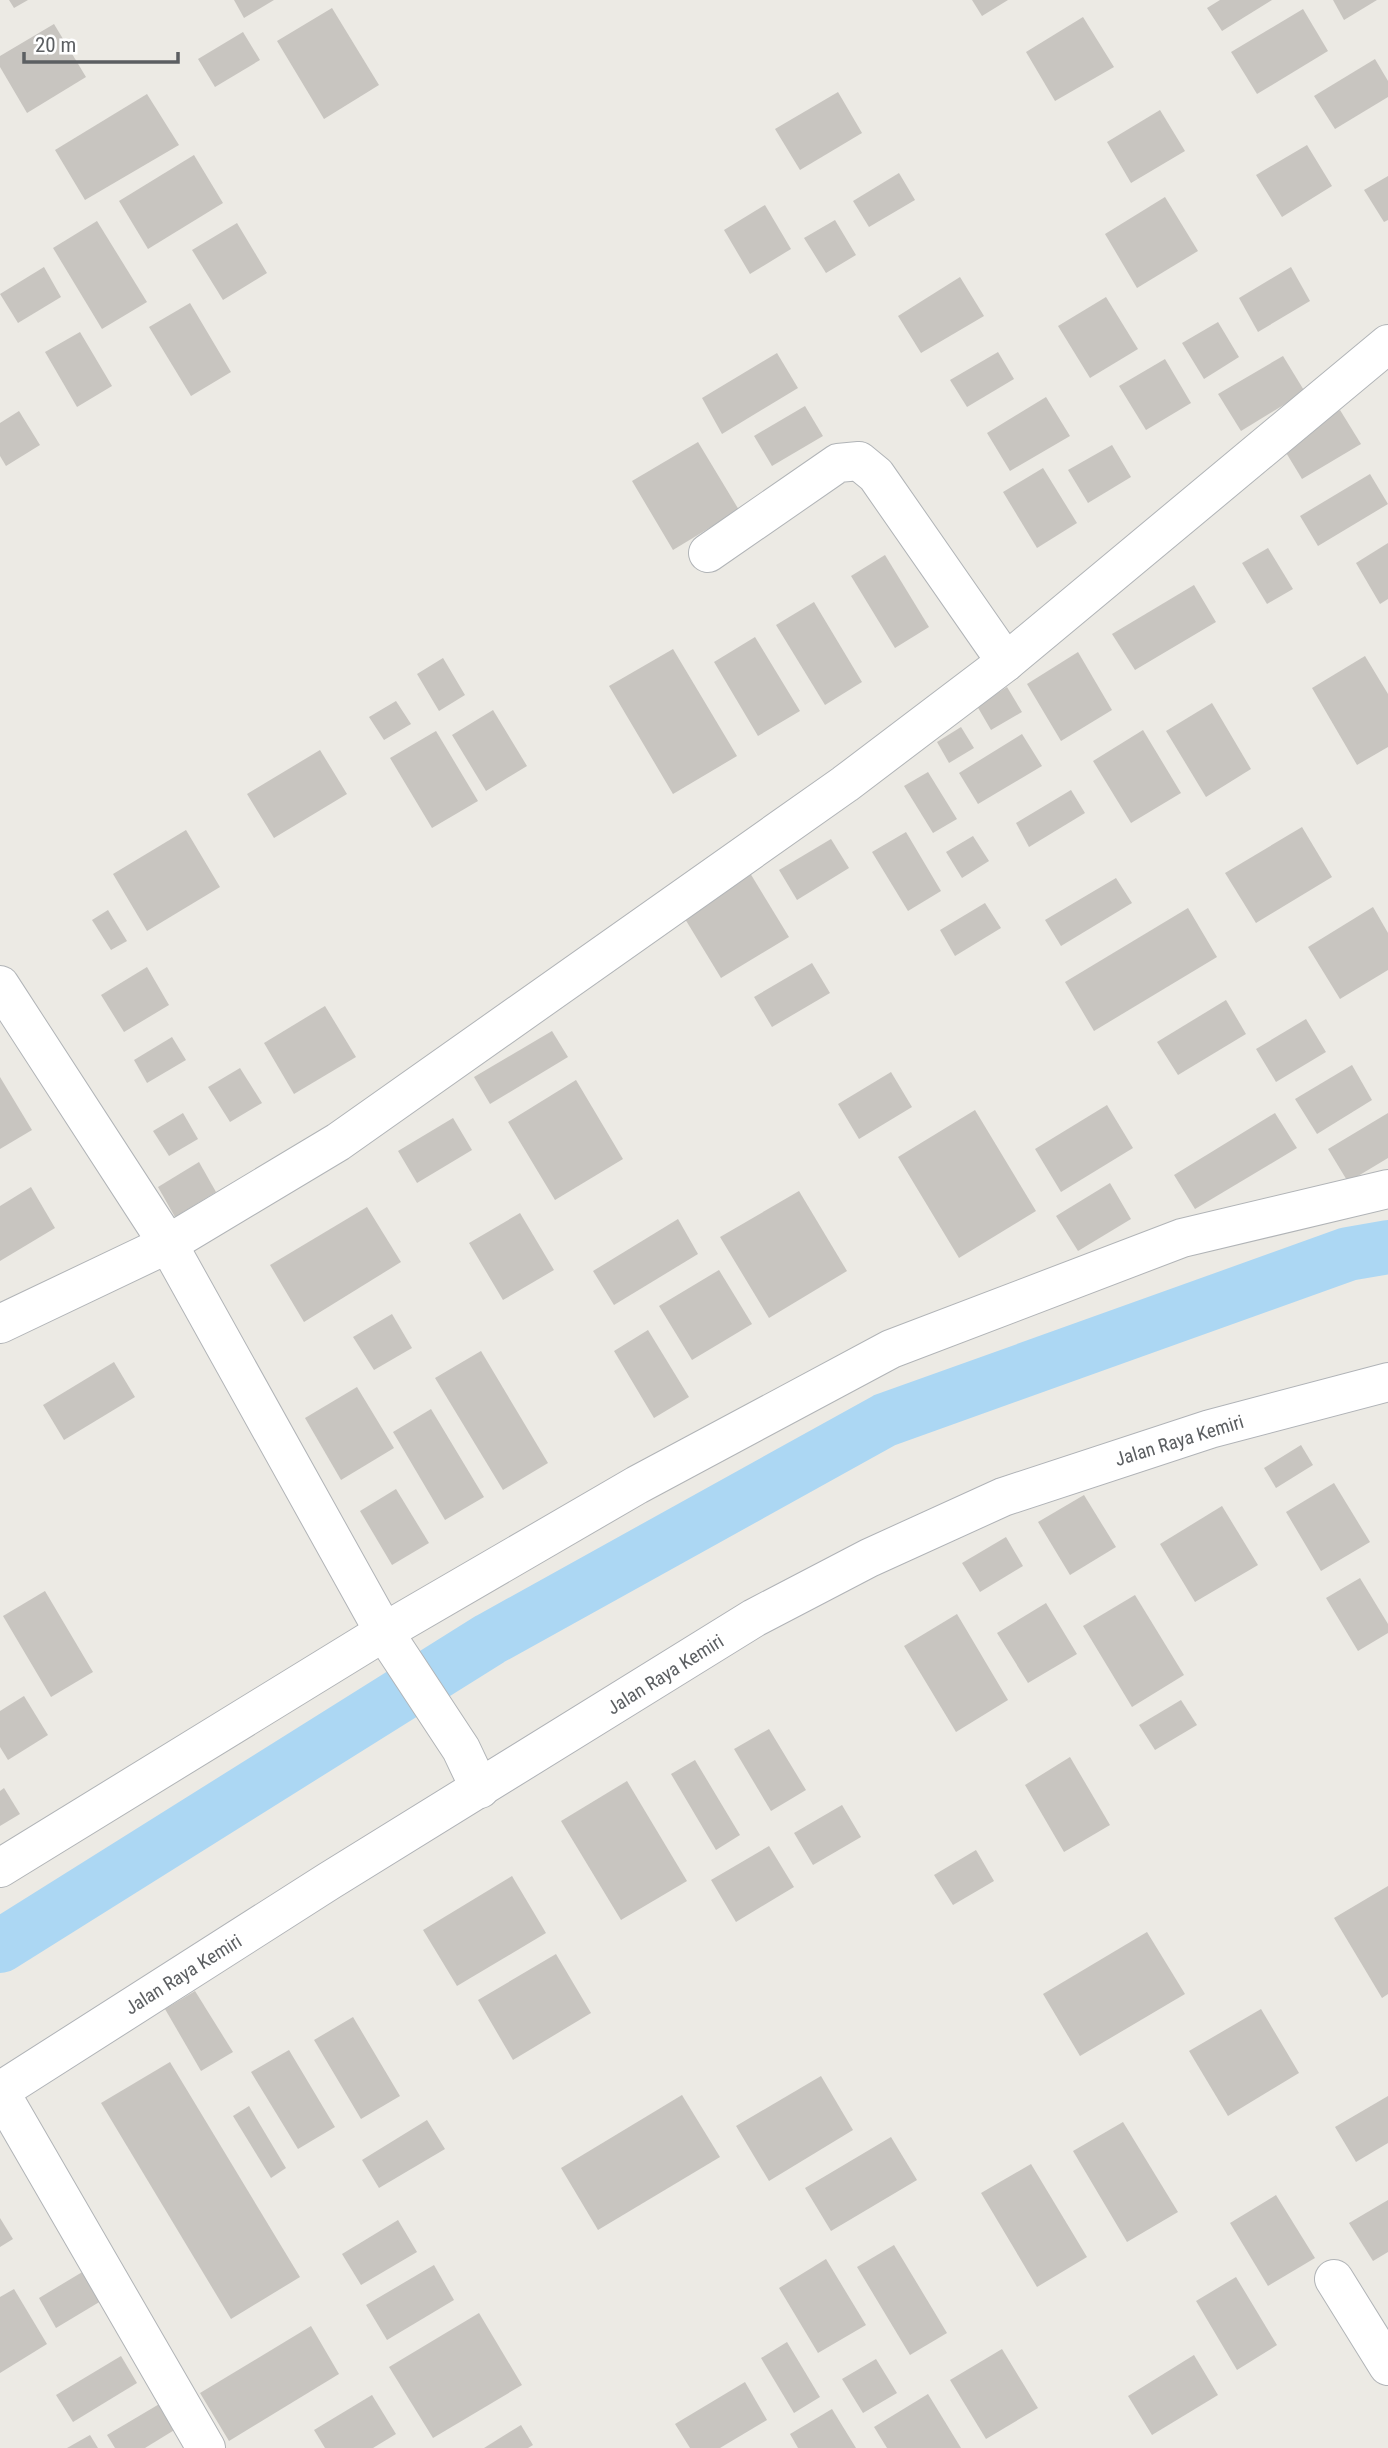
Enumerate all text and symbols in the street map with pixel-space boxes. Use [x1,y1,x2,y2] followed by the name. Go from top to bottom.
[24,21,178,65] scale bar
[35,33,76,57] text: 20 m
[1112,1410,1246,1471] street label: Jalan Raya Kemiri
[603,1629,728,1720] street label: Jalan Raya Kemiri
[121,1929,246,2020] street label: Jalan Raya Kemiri

